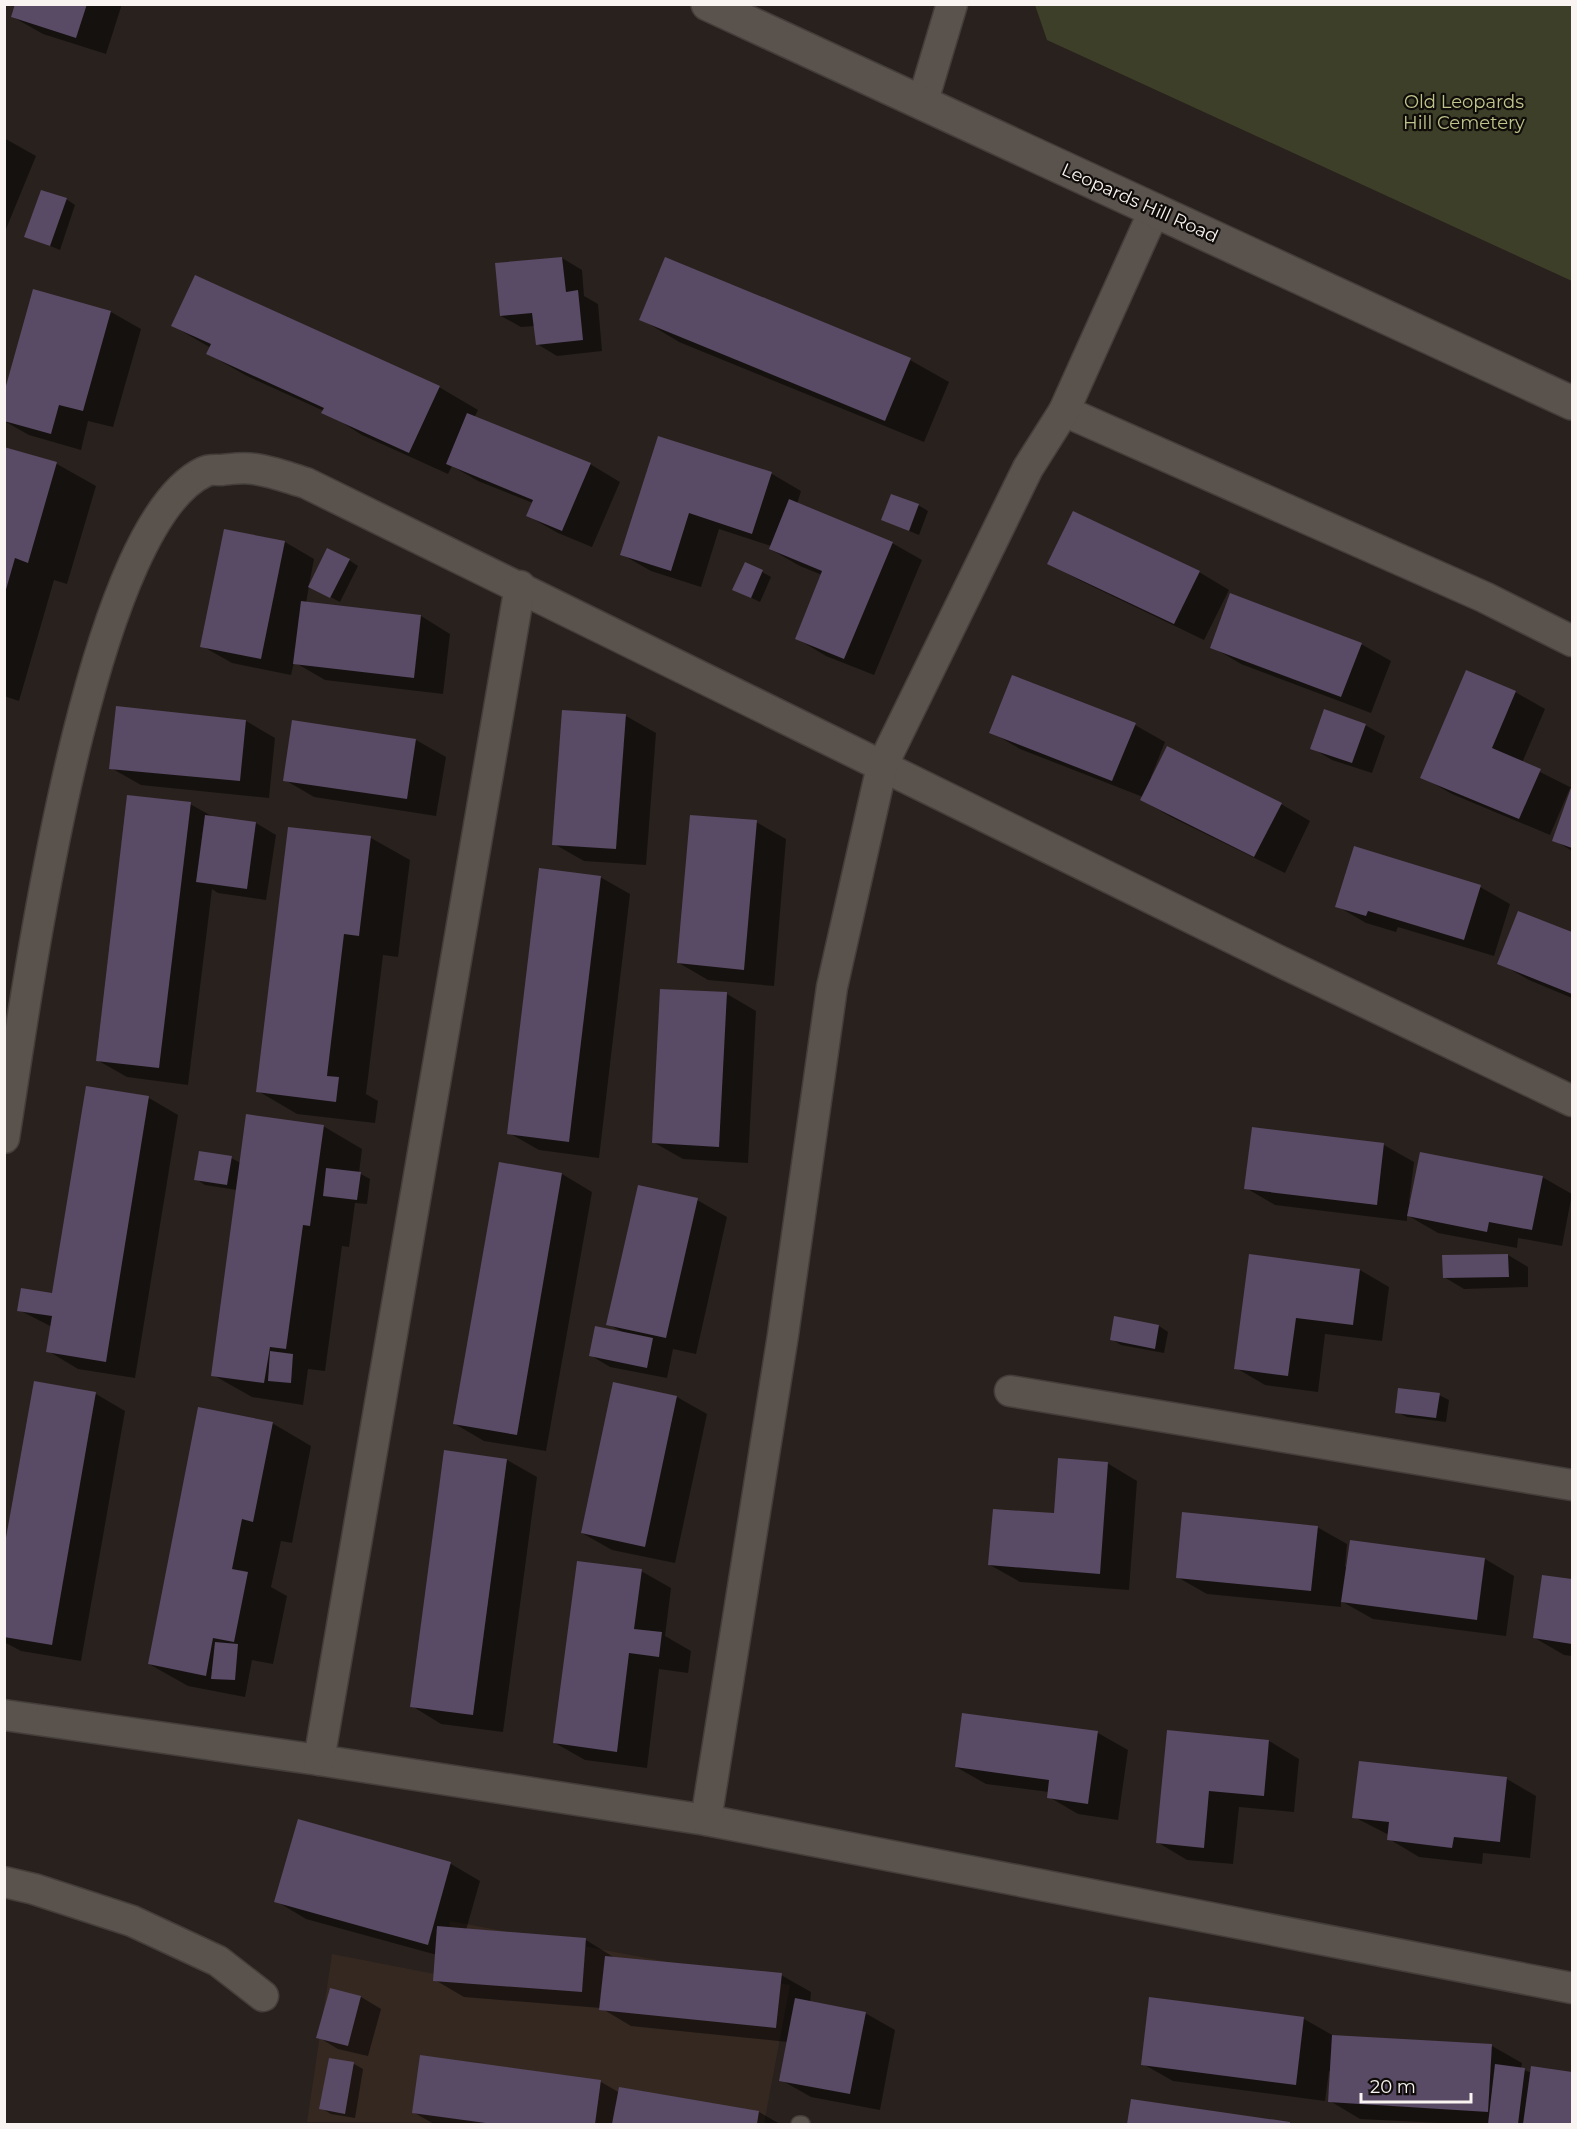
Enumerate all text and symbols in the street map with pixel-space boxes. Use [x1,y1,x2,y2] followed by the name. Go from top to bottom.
[1403,91,1525,134] park label: Old Leopards Hill Cemetery
[1058,159,1222,247] street label: Leopards Hill Road
[1361,2066,1470,2104] scale bar
[1370,2076,1416,2098] text: 20 m

